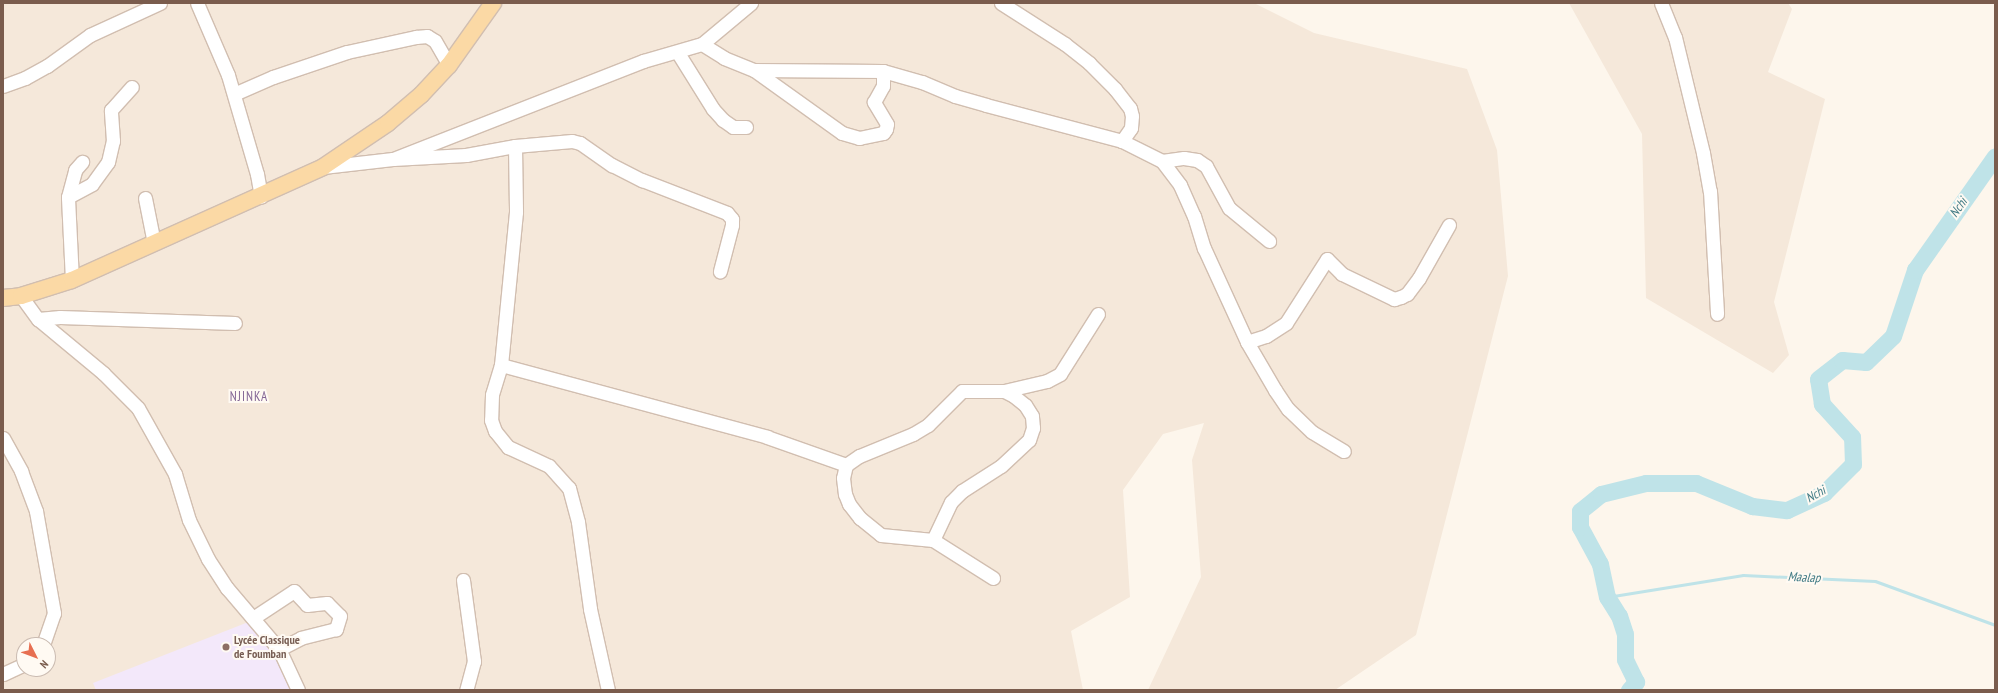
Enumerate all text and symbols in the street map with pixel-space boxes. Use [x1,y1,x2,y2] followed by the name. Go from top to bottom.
[1947,195,1971,221] water label: Nchi
[230,389,268,405] district label: NJINKA
[1803,483,1829,507] water label: Nchi
[1787,569,1821,587] water label: Maalap
[234,633,300,661] place label: Lycée Classique de Foumban
[16,637,56,677] north arrow
[221,642,231,652] marker: Lycée Classique de Foumban
[37,657,51,671] text: N

